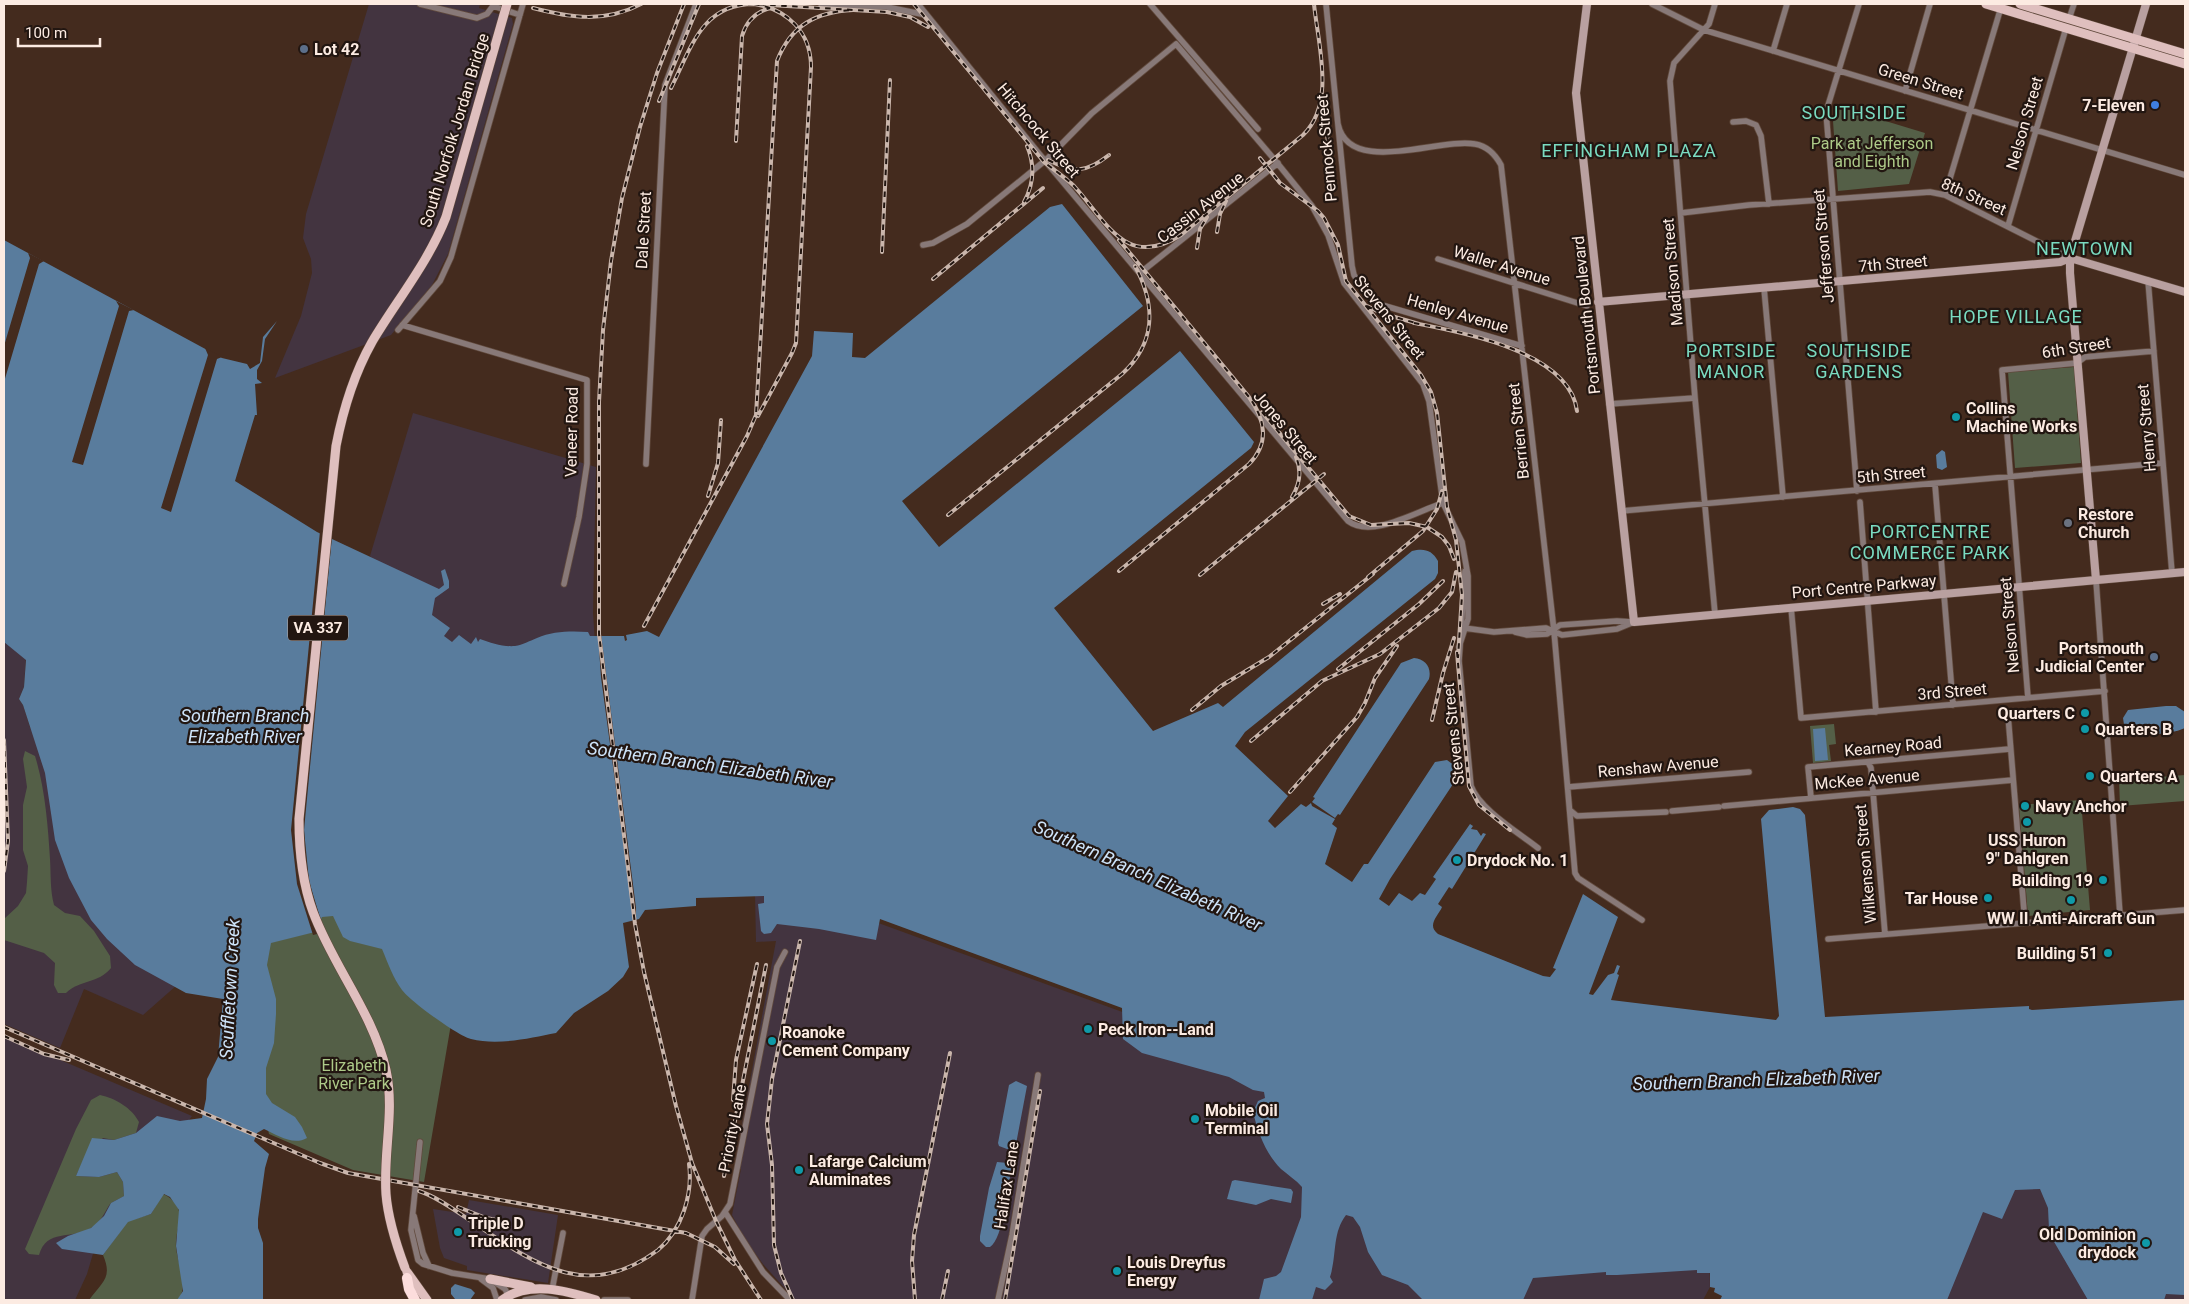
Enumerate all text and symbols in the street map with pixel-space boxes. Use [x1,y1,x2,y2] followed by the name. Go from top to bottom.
[18,15,100,47] scale bar
[25,24,67,42] text: 100 m
[416,31,493,229] street label: South Norfolk Jordan Bridge
[314,40,359,59] place label: Lot 42
[298,43,310,55] marker: Lot 42
[1876,60,1966,103] street label: Green Street
[2002,74,2047,172] street label: Nelson Street
[993,79,1084,182] street label: Hitchcock Street
[1312,93,1341,203] street label: Pennock Street
[2082,96,2145,115] place label: 7-Eleven
[2149,99,2161,111] marker: 7-Eleven
[1802,102,1906,123] district label: SOUTHSIDE
[1811,134,1933,171] park label: Park at Jefferson and Eighth
[1541,140,1717,161] district label: EFFINGHAM PLAZA
[1153,168,1247,247] street label: Cassin Avenue
[1938,174,2009,219] street label: 8th Street
[1809,188,1838,304] street label: Jefferson Street
[632,191,655,269] street label: Dale Street
[1658,217,1687,327] street label: Madison Street
[1569,235,1604,395] street label: Portsmouth Boulevard
[2036,238,2134,259] district label: NEWTOWN
[1451,242,1553,289] street label: Waller Avenue
[1858,251,1928,276] street label: 7th Street
[1350,271,1429,363] street label: Stevens Street
[1405,290,1511,337] street label: Henley Avenue
[1949,306,2083,327] district label: HOPE VILLAGE
[2040,333,2112,362] street label: 6th Street
[1686,340,1776,382] district label: PORTSIDE MANOR
[1807,340,1911,382] district label: SOUTHSIDE GARDENS
[1504,382,1533,480] street label: Berrien Street
[2133,383,2160,473] street label: Henry Street
[561,387,582,477] street label: Veneer Road
[1250,387,1322,468] street label: Jones Street
[1966,399,2077,436] place label: Collins Machine Works
[1950,411,1962,423] marker: Collins Machine Works
[1856,462,1926,487] street label: 5th Street
[2078,505,2134,542] place label: Restore Church
[2062,517,2074,529] marker: Restore Church
[1850,521,2010,563] district label: PORTCENTRE COMMERCE PARK
[1791,571,1938,602] street label: Port Centre Parkway
[1996,576,2023,674] street label: Nelson Street
[288,616,348,640] road number: VA 337
[2036,639,2144,676] place label: Portsmouth Judicial Center
[2148,651,2160,663] marker: Portsmouth Judicial Center
[1917,679,1987,704] street label: 3rd Street
[1439,682,1468,786] street label: Stevens Street
[1998,704,2075,723] place label: Quarters C
[181,705,309,747] water label: Southern Branch Elizabeth River
[2079,707,2091,719] marker: Quarters C
[2095,720,2172,739] place label: Quarters B
[2079,723,2091,735] marker: Quarters B
[1843,733,1943,760] street label: Kearney Road
[586,737,835,792] water label: Southern Branch Elizabeth River
[1597,752,1719,781] street label: Renshaw Avenue
[1814,765,1920,794] street label: McKee Avenue
[2100,767,2178,786] place label: Quarters A
[2084,770,2096,782] marker: Quarters A
[2035,797,2127,816] place label: Navy Anchor
[2019,800,2031,812] marker: Navy Anchor
[1851,804,1880,924] street label: Wilkenson Street
[1031,816,1266,936] water label: Southern Branch Elizabeth River
[2021,816,2033,828] marker: USS Huron 9" Dahlgren
[1986,831,2068,868] place label: USS Huron 9" Dahlgren
[1467,851,1568,870] place label: Drydock No. 1
[1451,854,1463,866] marker: Drydock No. 1
[2012,871,2093,890] place label: Building 19
[2097,874,2109,886] marker: Building 19
[1905,889,1978,908] place label: Tar House
[1982,892,1994,904] marker: Tar House
[2065,894,2077,906] marker: WW II Anti-Aircraft Gun
[1987,909,2155,928] place label: WW II Anti-Aircraft Gun
[215,917,244,1060] water label: Scuffletown Creek
[2017,944,2098,963] place label: Building 51
[2102,947,2114,959] marker: Building 51
[1098,1020,1214,1039] place label: Peck Iron--Land
[782,1023,911,1060] place label: Roanoke Cement Company
[1082,1023,1094,1035] marker: Peck Iron--Land
[766,1035,778,1047] marker: Roanoke Cement Company
[318,1056,391,1093] park label: Elizabeth River Park
[1632,1065,1881,1094] water label: Southern Branch Elizabeth River
[715,1082,750,1174] street label: Priority Lane
[1205,1101,1278,1138] place label: Mobile Oil Terminal
[1189,1113,1201,1125] marker: Mobile Oil Terminal
[990,1140,1023,1230] street label: Halifax Lane
[809,1152,927,1189] place label: Lafarge Calcium Aluminates
[793,1164,805,1176] marker: Lafarge Calcium Aluminates
[468,1214,531,1251] place label: Triple D Trucking
[2039,1225,2136,1262] place label: Old Dominion drydock
[452,1226,464,1238] marker: Triple D Trucking
[2140,1237,2152,1249] marker: Old Dominion drydock
[1127,1253,1226,1290] place label: Louis Dreyfus Energy
[1111,1265,1123,1277] marker: Louis Dreyfus Energy

